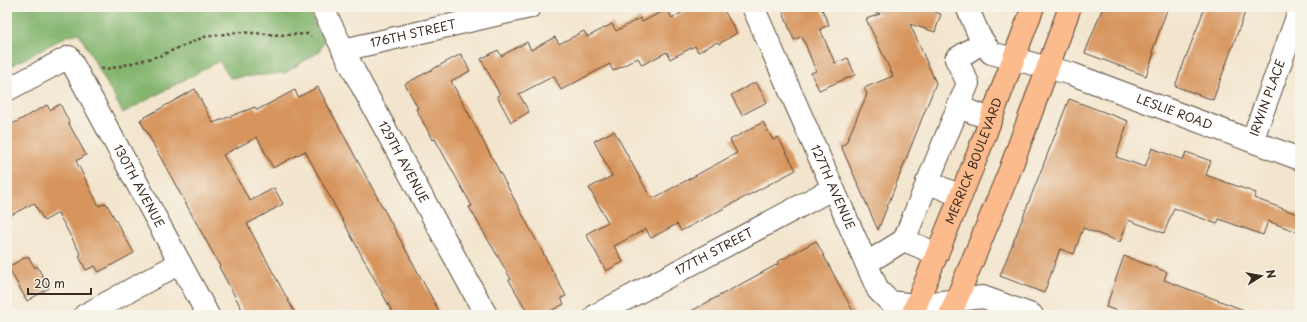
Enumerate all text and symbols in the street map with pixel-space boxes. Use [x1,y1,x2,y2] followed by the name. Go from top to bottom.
[368,14,458,51] street label: 176TH STREET
[1245,56,1289,138] street label: IRWIN PLACE
[1134,89,1215,134] street label: LESLIE ROAD
[940,95,1006,227] street label: MERRICK BOULEVARD
[374,117,434,206] street label: 129TH AVENUE
[110,141,169,231] street label: 130TH AVENUE
[807,142,860,232] street label: 127TH AVENUE
[671,222,757,279] street label: 177TH STREET
[1241,256,1281,296] north arrow
[1262,268,1281,280] text: N
[28,270,91,296] scale bar
[34,274,65,292] text: 20 m

